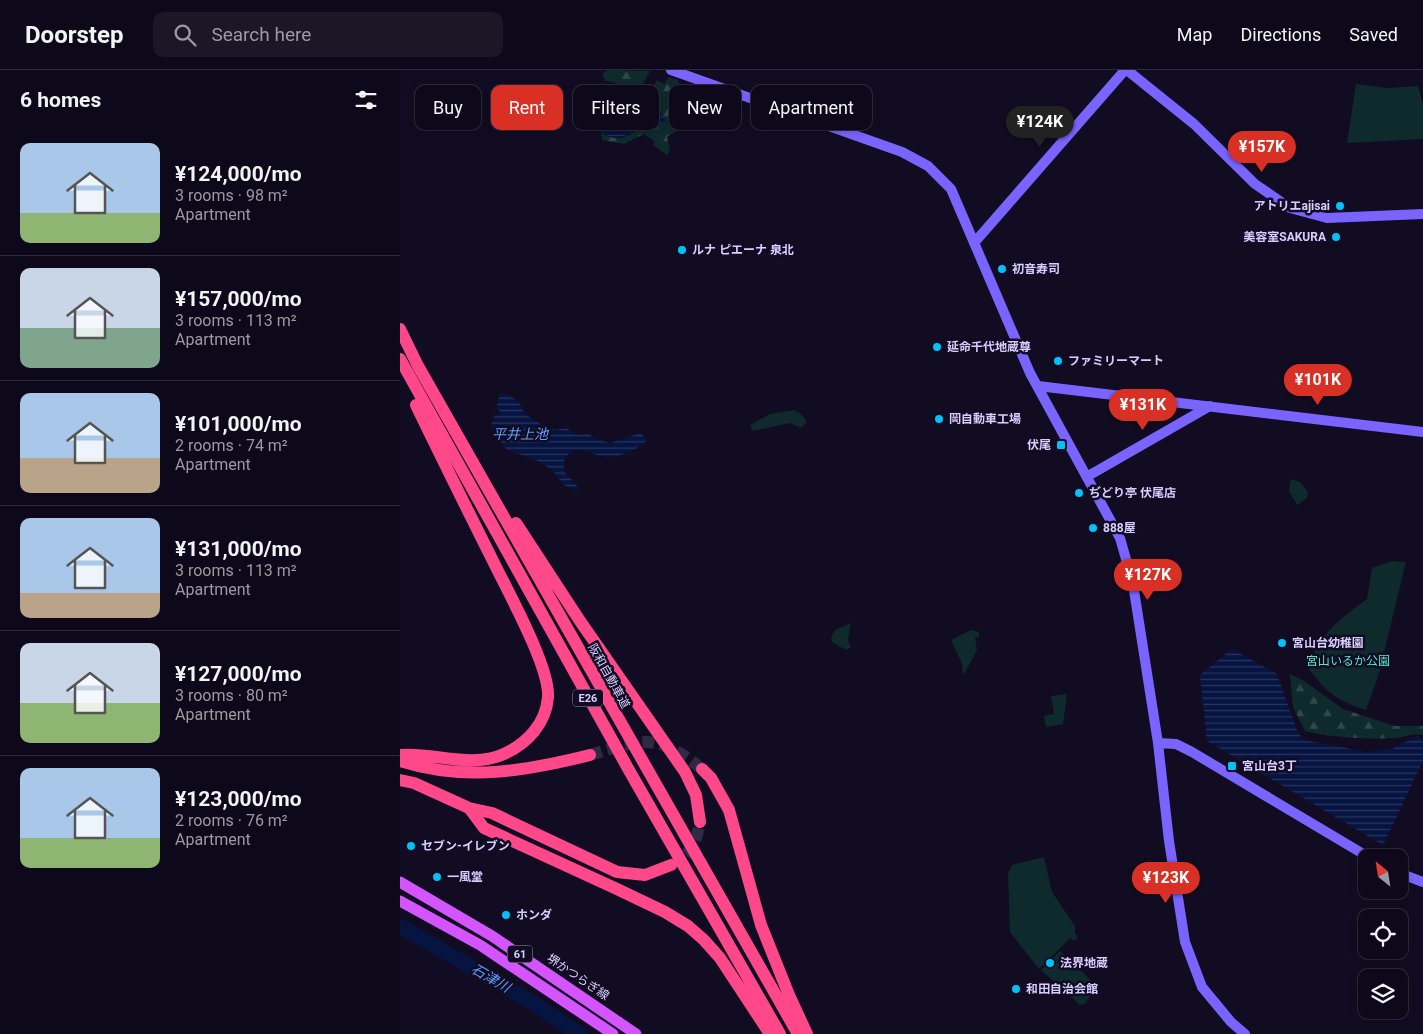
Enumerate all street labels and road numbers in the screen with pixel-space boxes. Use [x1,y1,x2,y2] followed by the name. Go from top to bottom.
[585,641,633,711] street label: 阪和自動車道
[573,690,603,706] road number: E26
[508,946,532,962] road number: 61
[544,951,612,1003] street label: 堺かつらぎ線

